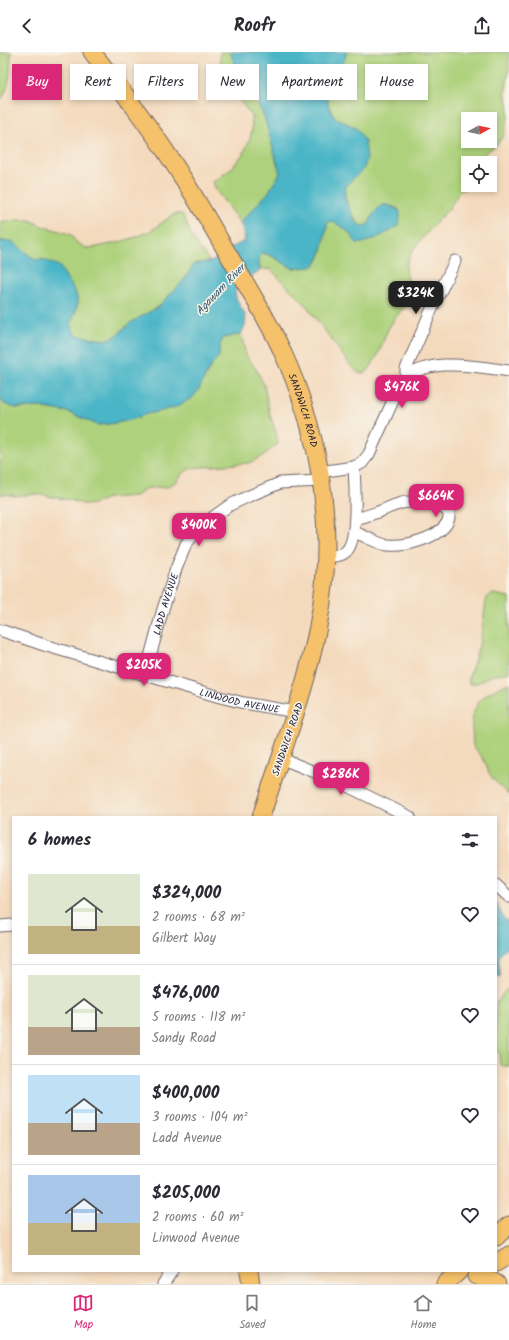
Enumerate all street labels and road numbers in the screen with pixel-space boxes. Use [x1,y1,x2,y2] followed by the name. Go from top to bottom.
[284,371,322,449] street label: SANDWICH ROAD
[149,570,184,637] street label: LADD AVENUE
[197,684,282,718] street label: LINWOOD AVENUE
[268,700,308,778] street label: SANDWICH ROAD

